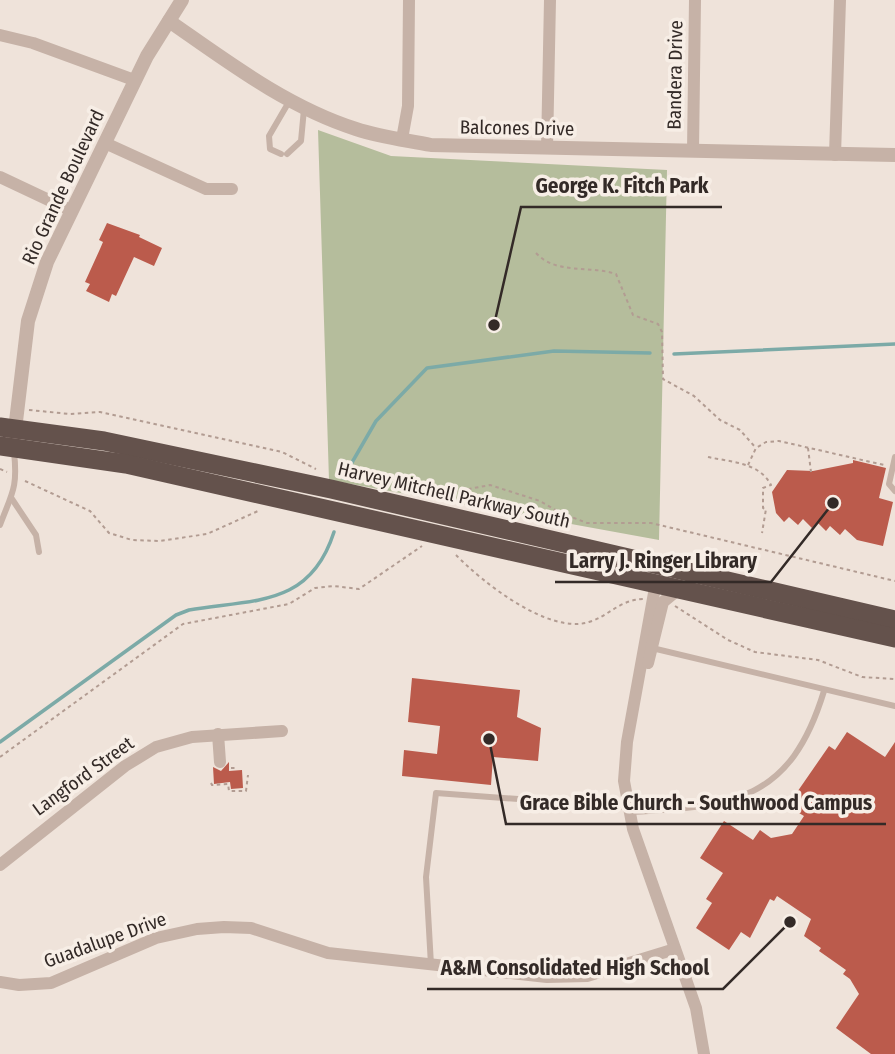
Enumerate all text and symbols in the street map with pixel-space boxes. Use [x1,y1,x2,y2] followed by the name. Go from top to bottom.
[663,20,687,130] street label: Bandera Drive
[17,106,109,268] street label: Rio Grande Boulevard
[460,116,574,140] street label: Balcones Drive
[521,165,722,207] callout: George K. Fitch Park
[535,173,709,199] text: George K. Fitch Park
[336,457,572,533] street label: Harvey Mitchell Parkway South
[555,540,771,582] callout: Larry J. Ringer Library
[569,548,758,574] text: Larry J. Ringer Library
[28,731,139,820] street label: Langford Street
[506,782,886,824] callout: Grace Bible Church - Southwood Campus
[520,790,872,816] text: Grace Bible Church - Southwood Campus
[41,907,169,973] street label: Guadalupe Drive
[427,947,723,989] callout: A&M Consolidated High School
[440,955,709,981] text: A&M Consolidated High School

